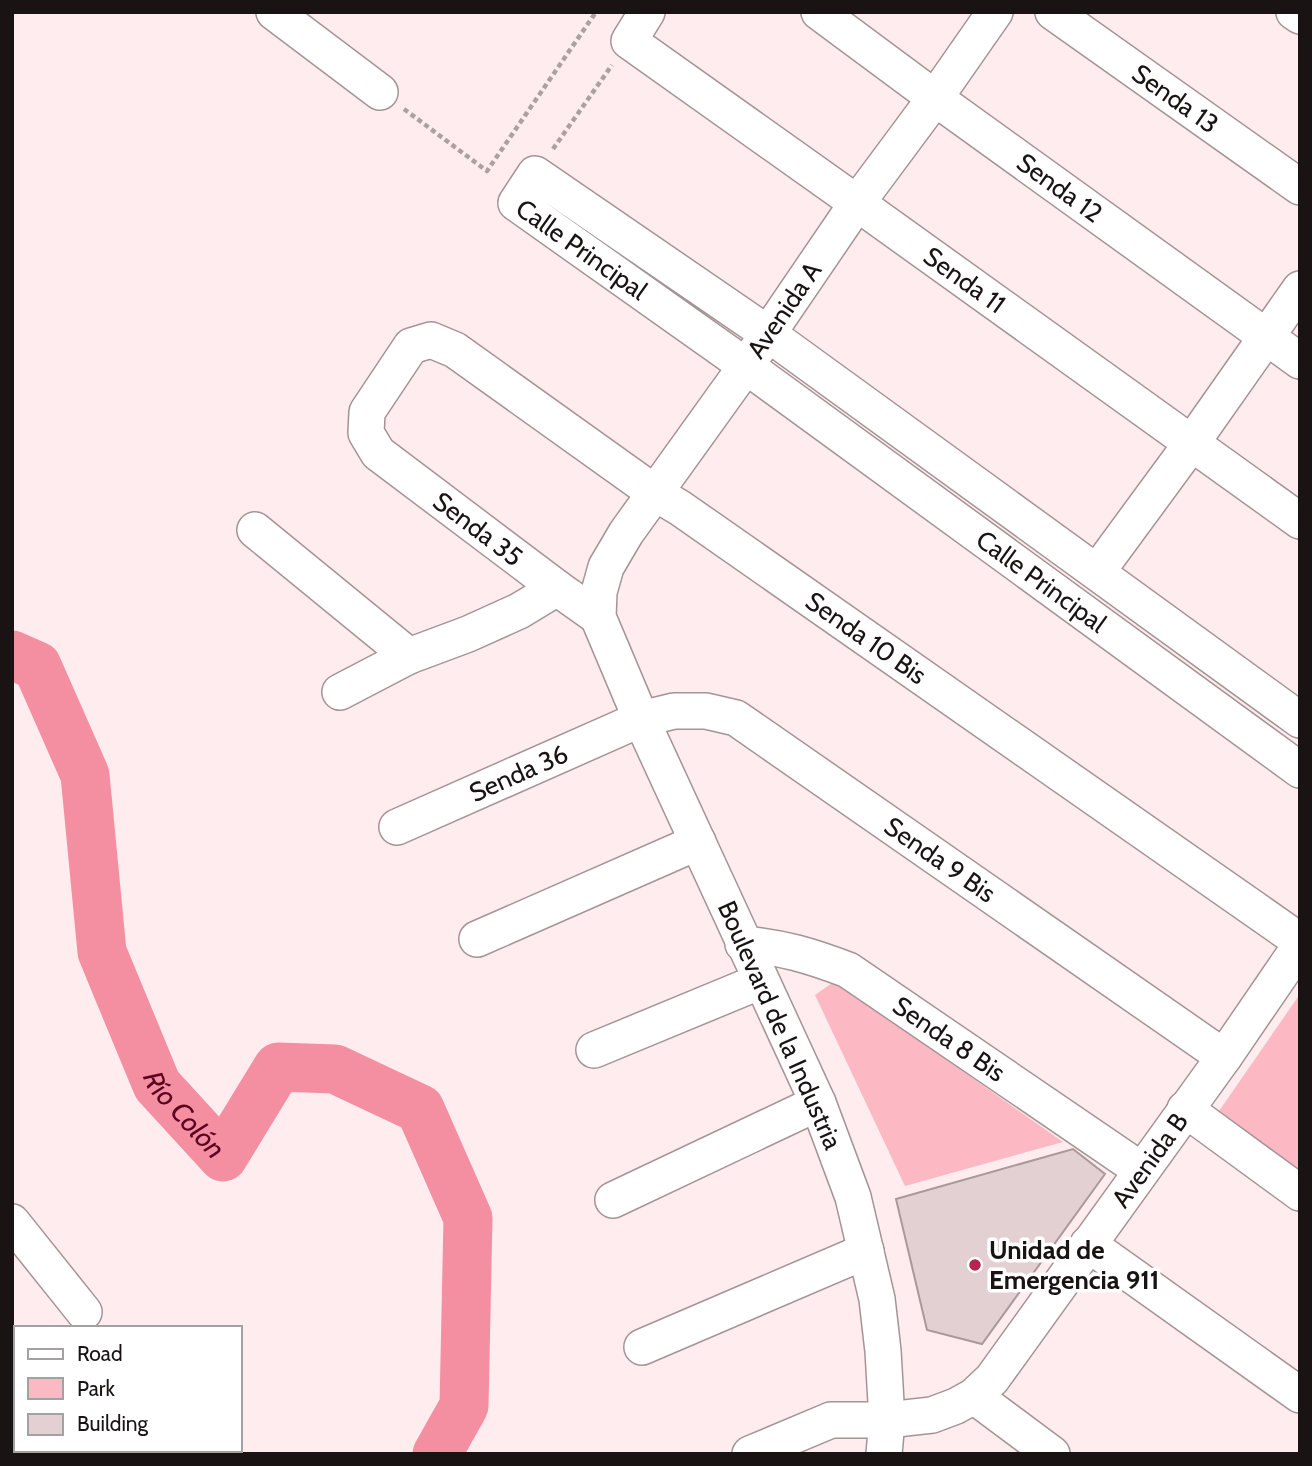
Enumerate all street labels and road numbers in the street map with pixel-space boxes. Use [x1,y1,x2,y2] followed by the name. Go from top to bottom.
[1126,57,1225,140] street label: Senda 13
[1011,146,1109,229] street label: Senda 12
[510,192,653,307] street label: Calle Principal
[917,240,1011,320] street label: Senda 11
[740,256,828,364] street label: Avenida A
[427,485,529,573] street label: Senda 35
[970,523,1113,639] street label: Calle Principal
[800,585,933,691] street label: Senda 10 Bis
[464,737,573,809] street label: Senda 36
[878,810,1002,910] street label: Senda 9 Bis
[711,896,849,1155] street label: Boulevard de la Industria
[887,989,1012,1089] street label: Senda 8 Bis
[1105,1106,1195,1214] street label: Avenida B

